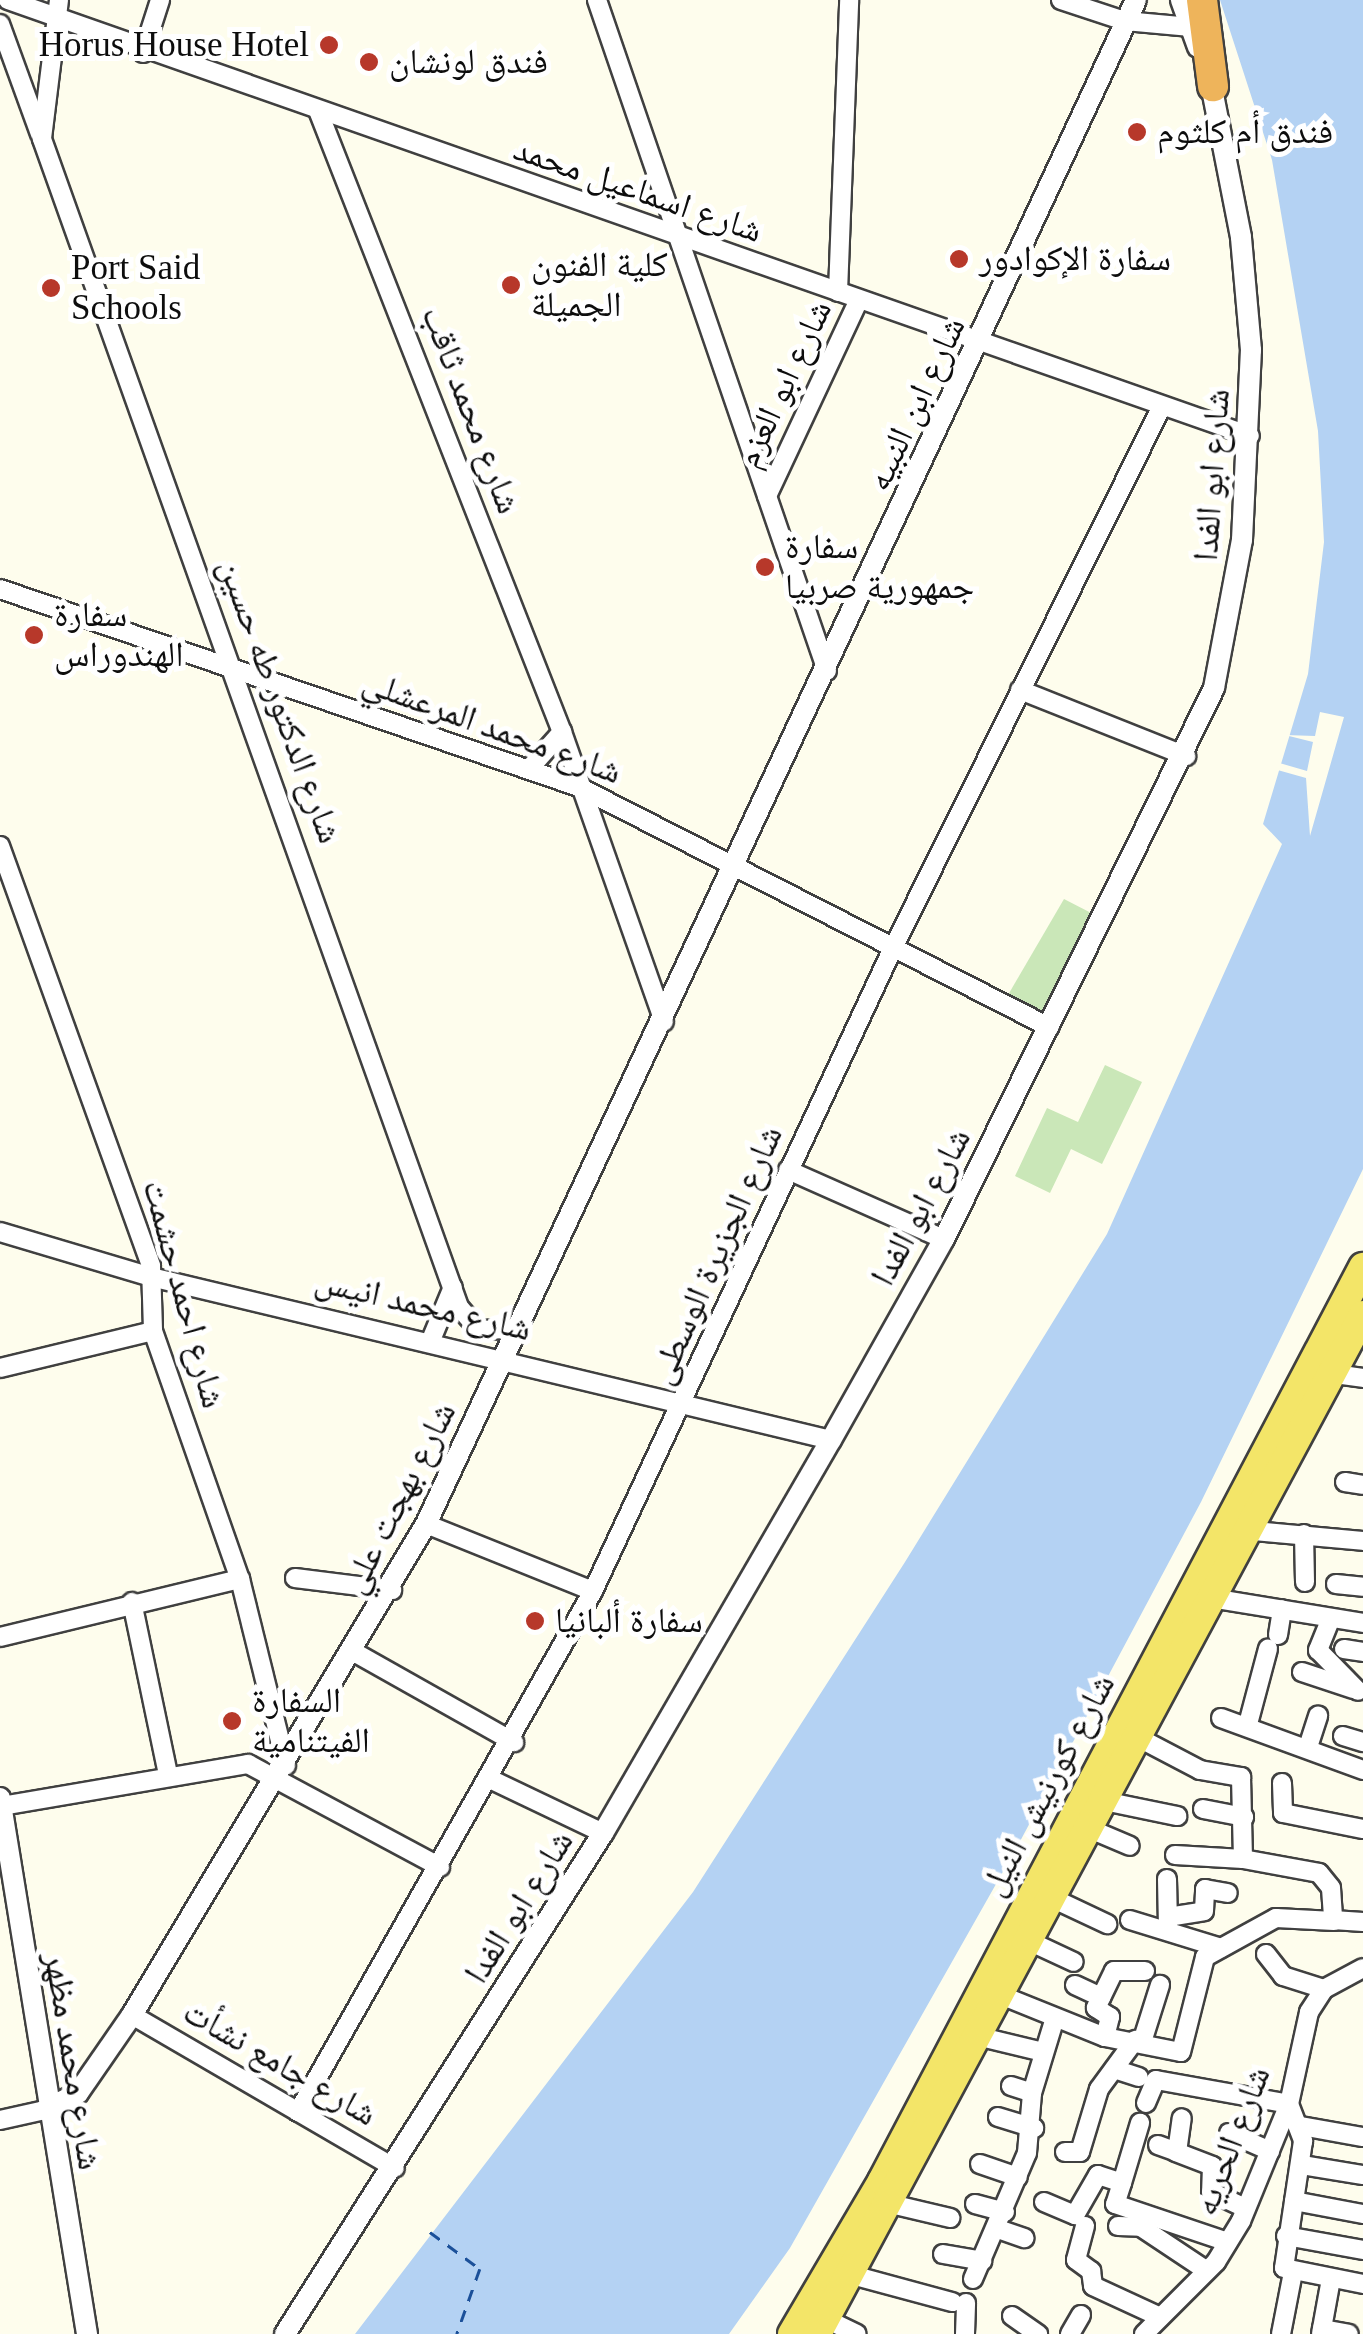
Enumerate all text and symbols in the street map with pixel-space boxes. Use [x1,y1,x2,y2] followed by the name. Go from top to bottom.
[39,24,309,66] place label: Horus House Hotel
[318,34,340,56] marker: Horus House Hotel
[389,41,548,83] place label: فندق لونشان
[358,51,380,73] marker: فندق لونشان
[1157,111,1333,153] place label: فندق أم كلثوم
[1126,121,1148,143] marker: فندق أم كلثوم
[508,128,768,252] street label: شارع اسماعيل محمد
[979,238,1171,280] place label: سفارة الإكوادور
[531,244,668,326] place label: كلية الفنون الجميلة
[71,247,200,329] place label: Port Said Schools
[948,248,970,270] marker: سفارة الإكوادور
[500,274,522,296] marker: كلية الفنون الجميلة
[40,277,62,299] marker: Port Said Schools
[727,294,841,474] street label: شارع ابو العزم
[412,300,530,520] street label: شارع محمد ثاقب
[857,310,975,498] street label: شارع ابن النبيه
[1185,387,1239,563] street label: شارع ابو الفدا
[785,526,974,608] place label: سفارة جمهورية صربيا
[209,553,351,849] street label: شارع الدكتور طه حسين
[754,556,776,578] marker: سفارة جمهورية صربيا
[54,594,184,676] place label: سفارة الهندوراس
[23,624,45,646] marker: سفارة الهندوراس
[357,661,627,793] street label: شارع محمد المرعشلي
[640,1119,792,1391] street label: شارع الجزيرة الوسطى
[862,1121,980,1293] street label: شارع ابو الفدا
[133,1175,235,1413] street label: شارع احمد حشمت
[311,1260,535,1350] street label: شارع محمد انيس
[333,1395,465,1601] street label: شارع بهجت علي
[555,1600,703,1642] place label: سفارة ألبانيا
[524,1610,546,1632] marker: سفارة ألبانيا
[972,1667,1124,1903] street label: شارع كورنيش النيل
[252,1680,370,1762] place label: السفارة الفيتنامية
[221,1710,243,1732] marker: السفارة الفيتنامية
[455,1823,583,1991] street label: شارع ابو الفدا
[35,1949,111,2173] street label: شارع محمد مظهر
[176,1991,384,2135] street label: شارع جامع نشأت
[1184,2061,1280,2221] street label: شارع الحريه

